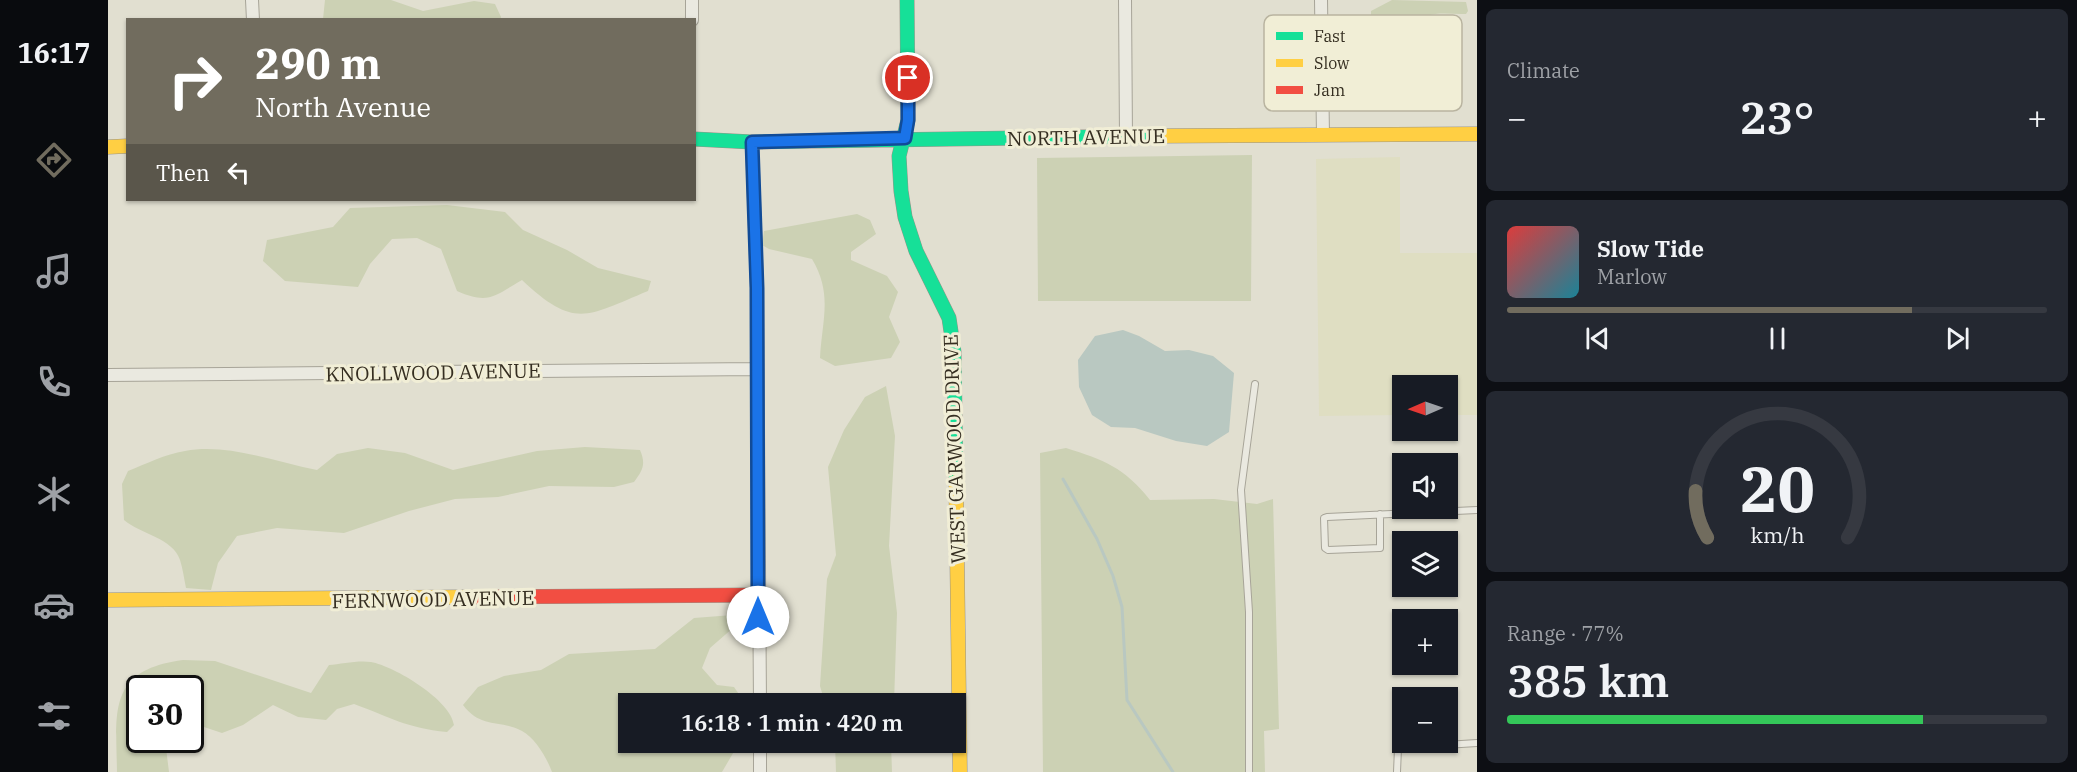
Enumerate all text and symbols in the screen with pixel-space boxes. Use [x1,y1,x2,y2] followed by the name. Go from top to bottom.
[1264,15,1462,111] legend
[1314,26,1346,46] text: Fast
[18,35,90,70] text: 16:17
[255,36,381,91] text: 290 m
[156,42,234,120] icon: right
[882,52,933,103] pin
[1314,53,1350,73] text: Slow
[1507,57,1580,84] text: Climate
[891,61,924,94] icon: arrive
[1314,80,1345,100] text: Jam
[1739,88,1815,146] text: 23°
[255,89,431,124] text: North Avenue
[1507,96,1527,139] text: −
[2027,96,2047,139] text: +
[1007,122,1165,152] street label: NORTH AVENUE
[33,139,75,181] icon: directions
[222,156,255,189] icon: left
[156,158,210,187] text: Then
[1597,234,1704,263] text: Slow Tide
[33,250,75,292] icon: music
[1597,263,1667,290] text: Marlow
[1581,322,1614,355] icon: previous
[1761,322,1794,355] icon: pause
[1941,322,1974,355] icon: next
[937,334,971,564] street label: WEST GARWOOD DRIVE
[325,357,541,387] street label: KNOLLWOOD AVENUE
[33,361,75,403] icon: phone
[1392,375,1458,441] north arrow
[1392,375,1458,753] map controls
[1740,449,1814,530] text: 20
[1392,453,1458,519] button: sound
[33,473,75,515] icon: climate
[1750,522,1804,550] text: km/h
[1392,531,1458,597] button: layers
[33,584,75,626] icon: car
[331,584,535,614] street label: FERNWOOD AVENUE
[726,585,790,649] position arrow
[1392,609,1458,675] button: +
[1507,620,1624,647] text: Range · 77%
[1507,651,1669,709] text: 385 km
[126,675,204,753] speed limit sign: 30
[1392,687,1458,753] button: −
[33,695,75,737] icon: filters
[681,708,903,737] text: 16:18 · 1 min · 420 m

